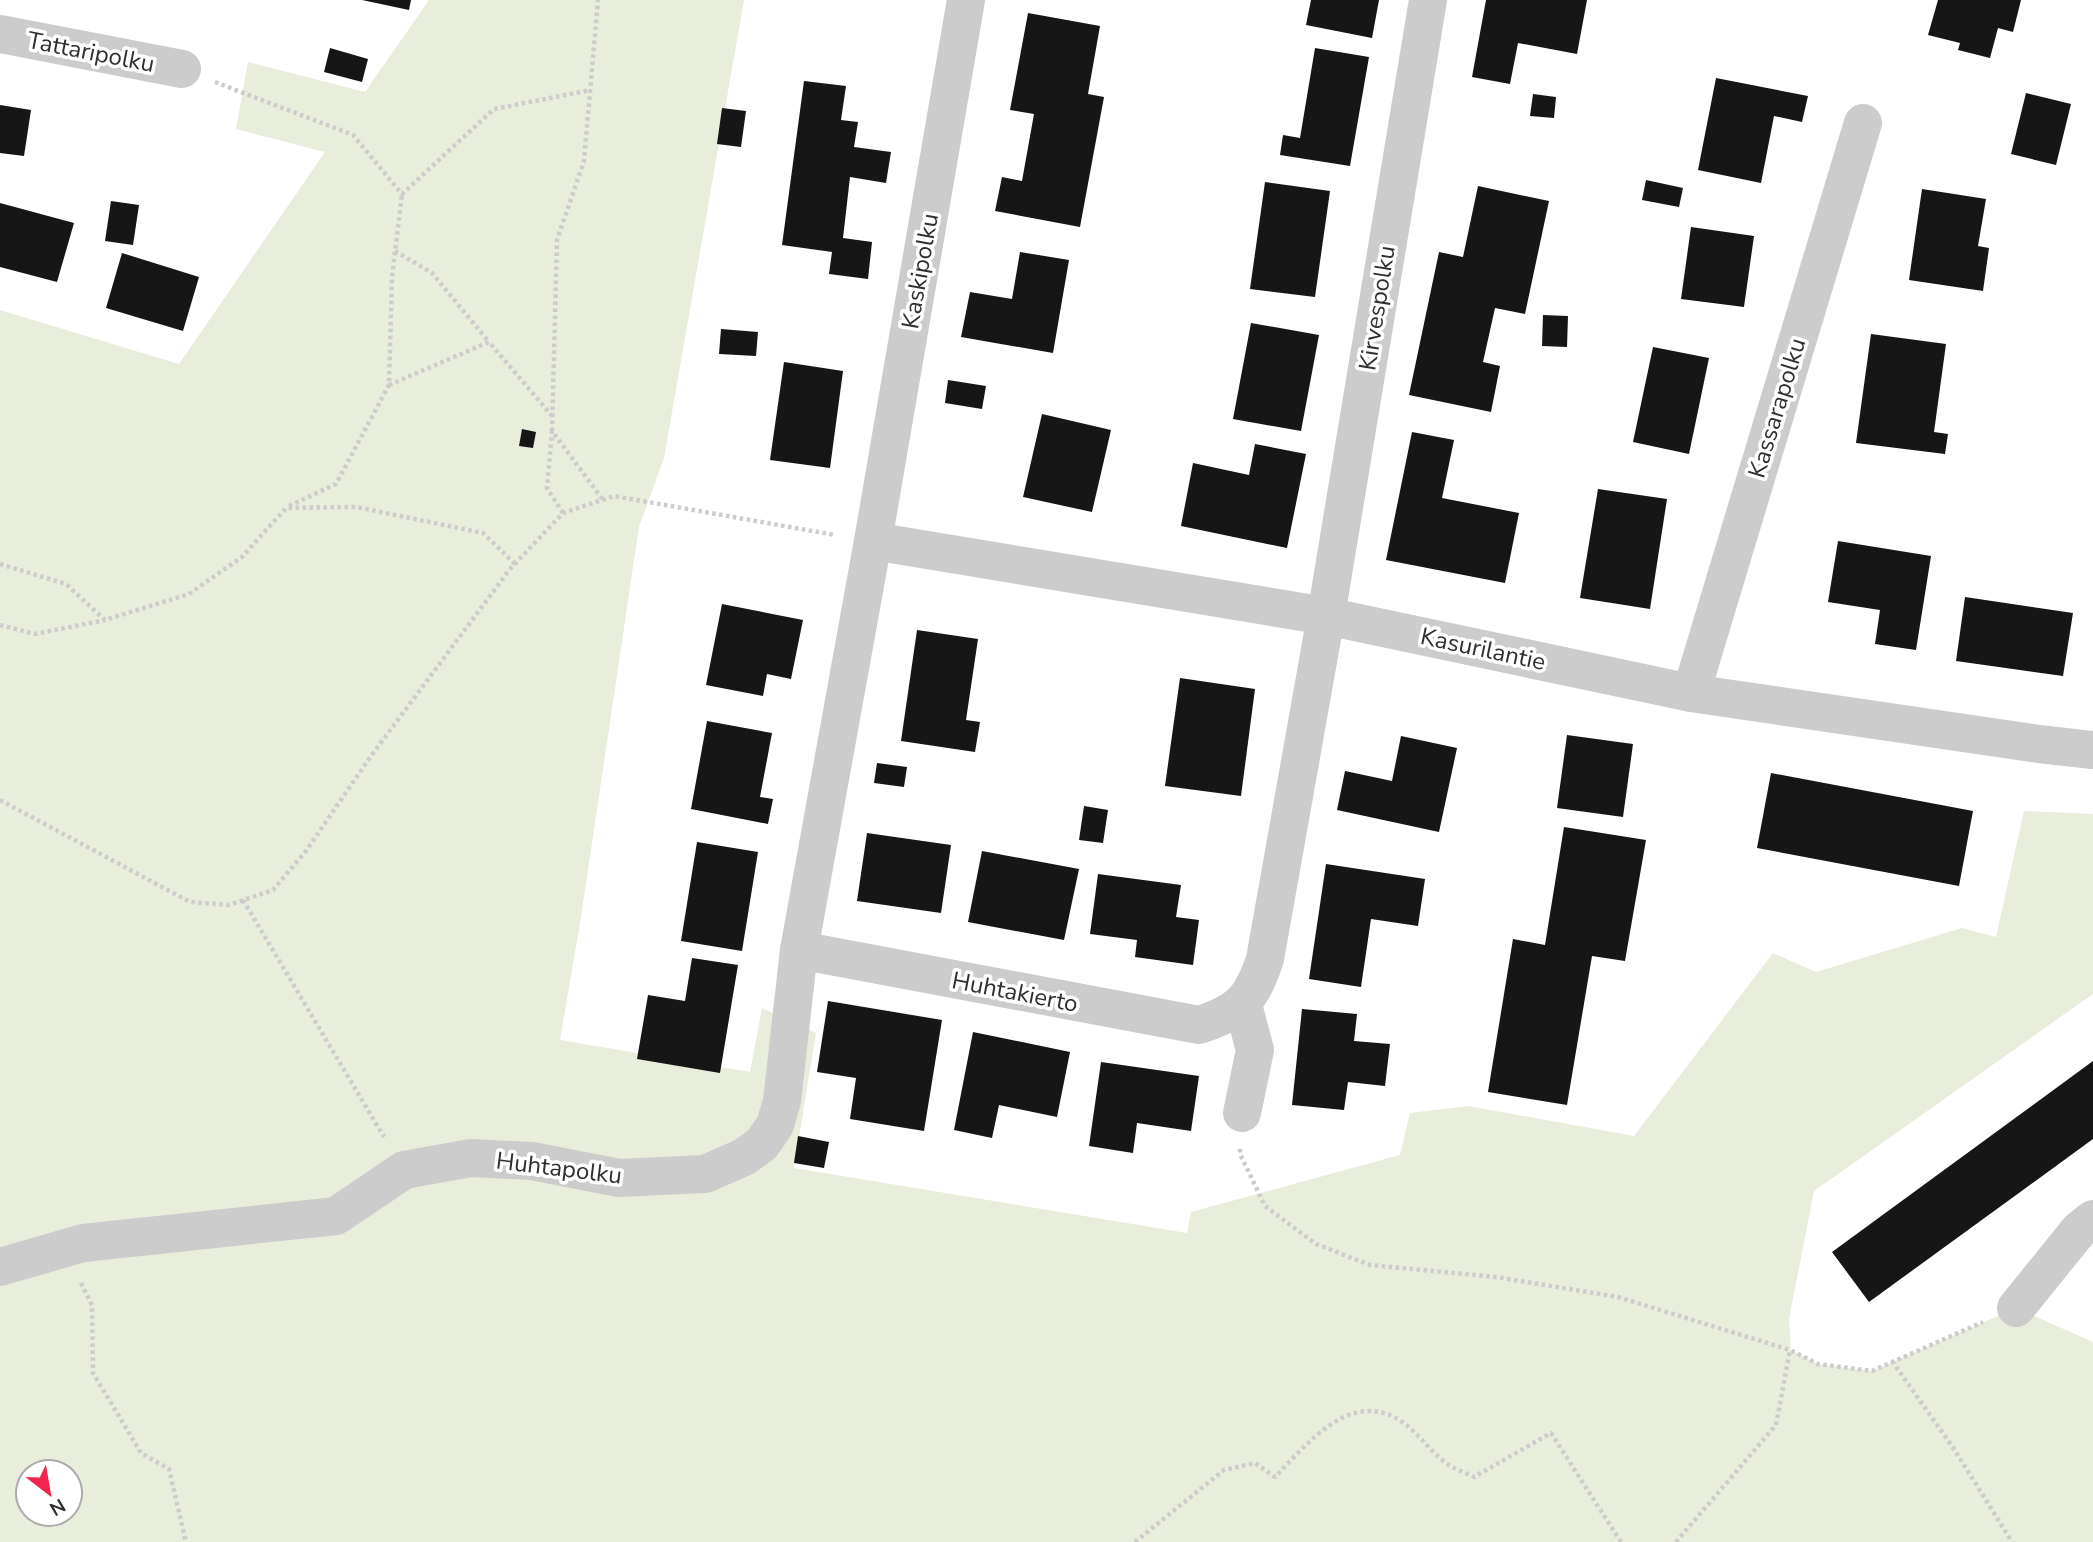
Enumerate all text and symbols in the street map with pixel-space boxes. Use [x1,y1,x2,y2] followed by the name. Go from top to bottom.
[25,24,157,80] street label: Tattaripolku
[894,211,946,331] street label: Kaskipolku
[1351,243,1403,373] street label: Kirvespolku
[1741,334,1813,482] street label: Kassarapolku
[1418,620,1548,678] street label: Kasurilantie
[949,964,1081,1020] street label: Huhtakierto
[494,1144,624,1192] street label: Huhtapolku
[14,1458,84,1528] north arrow
[44,1492,70,1522] text: N

